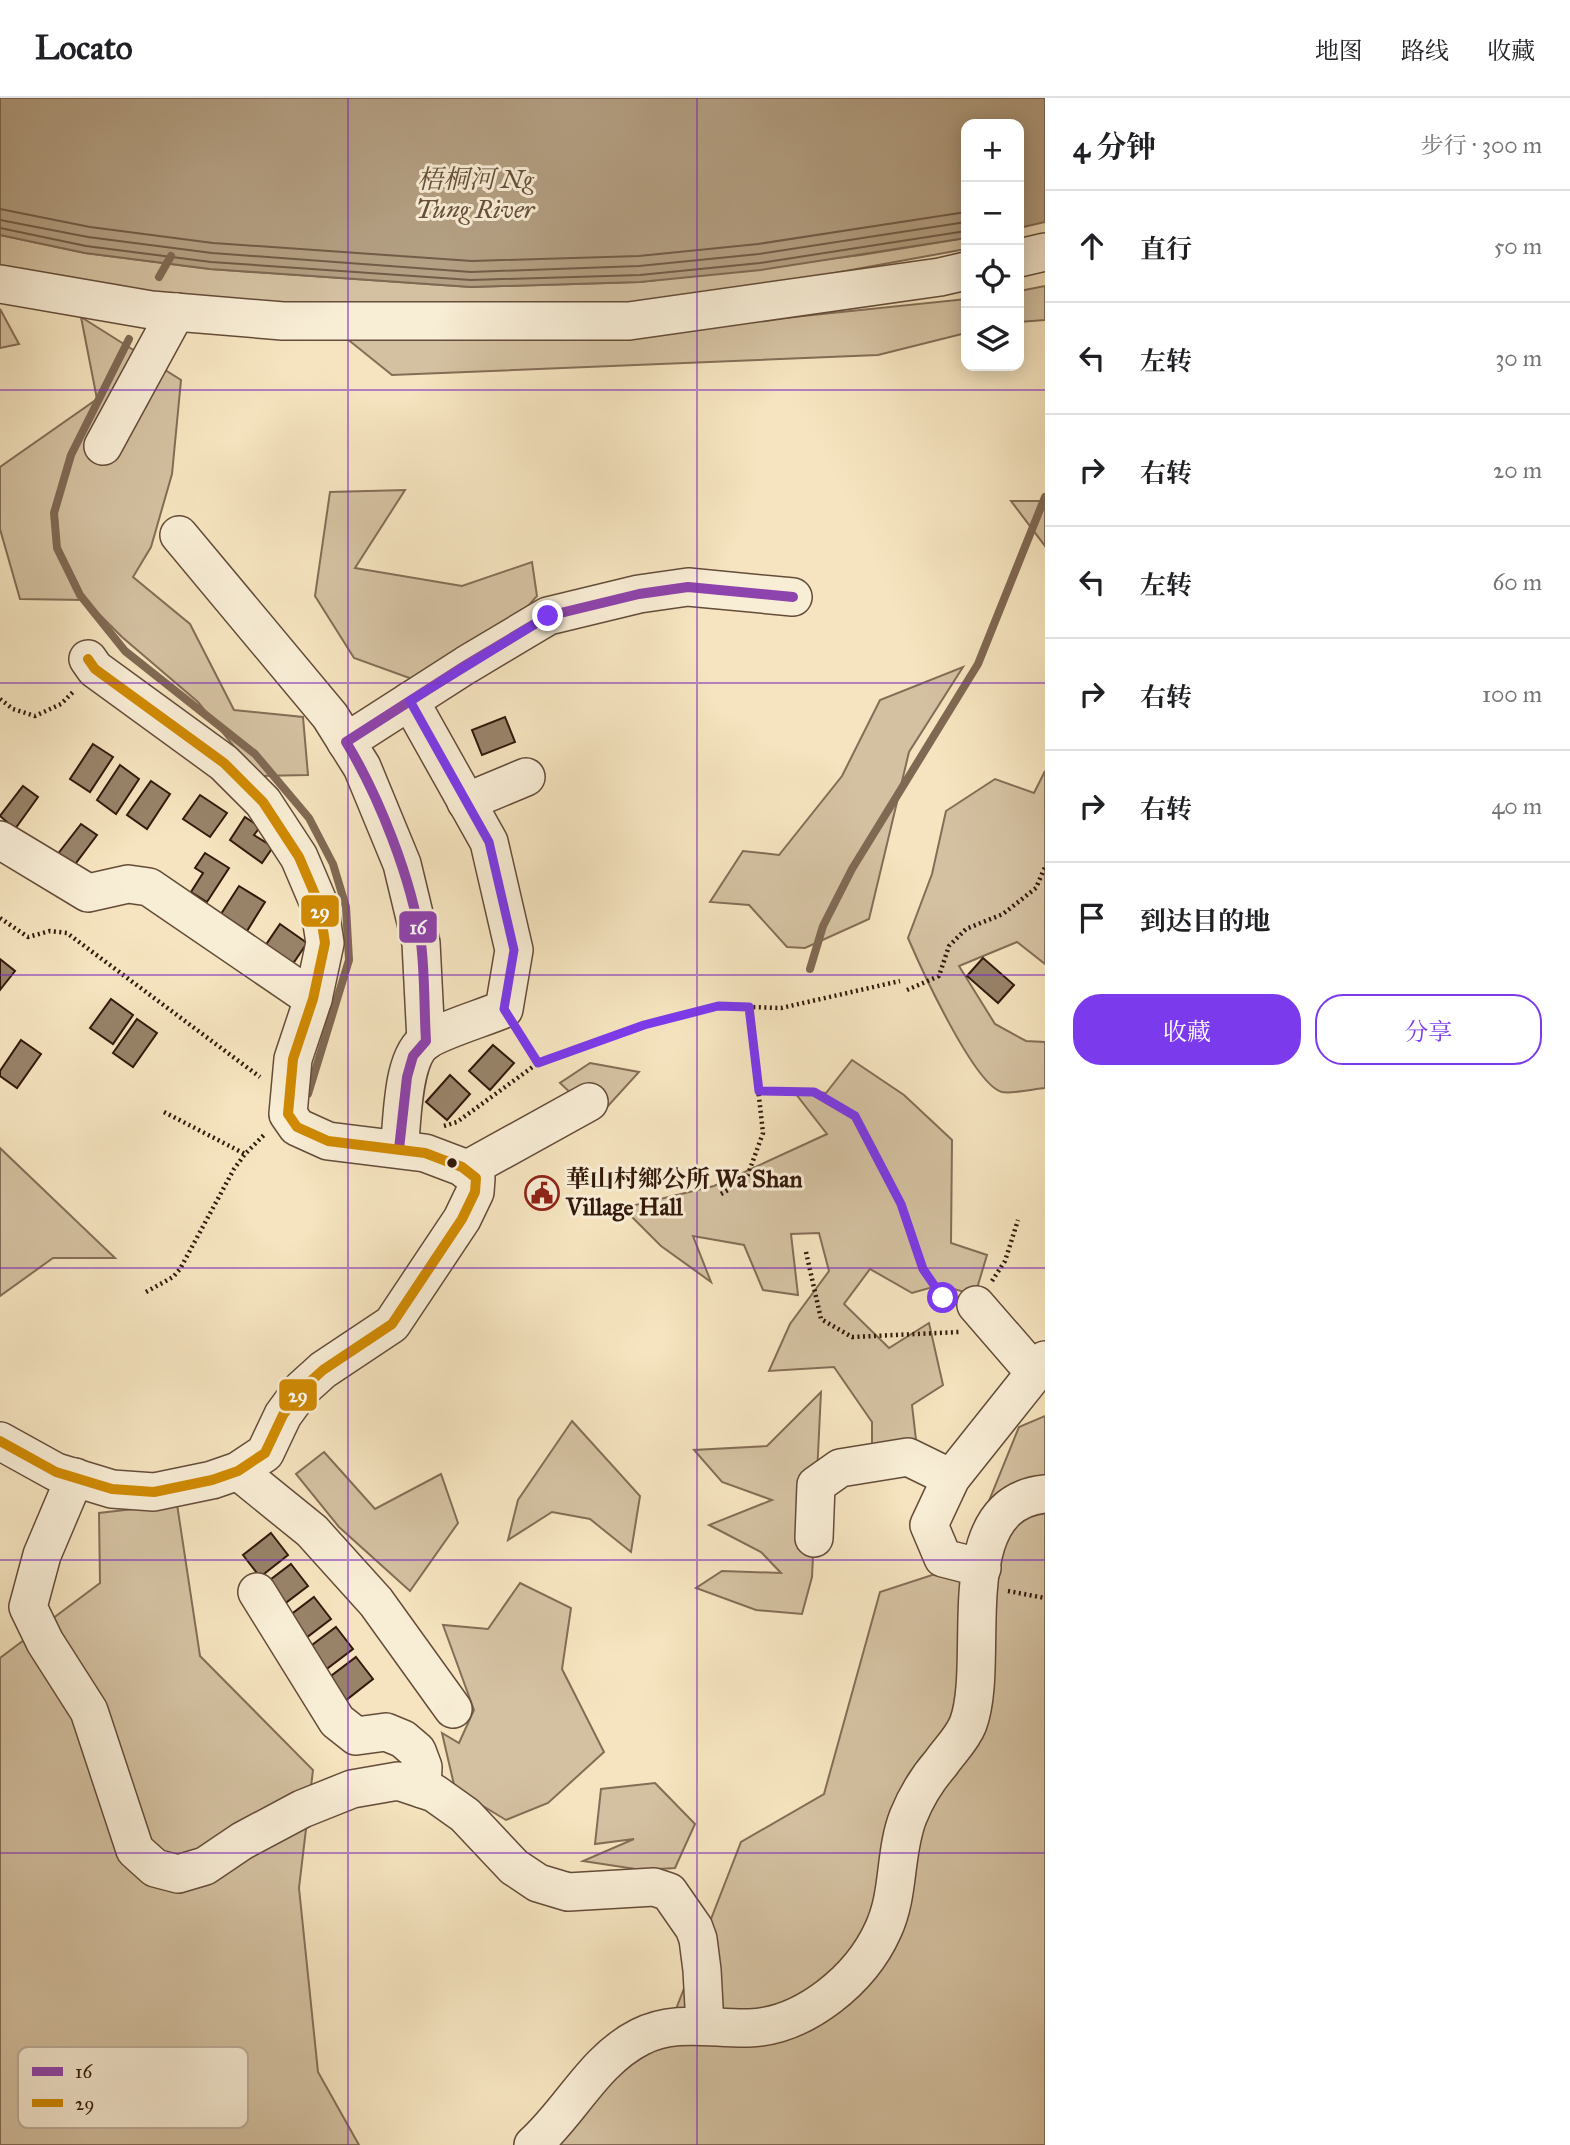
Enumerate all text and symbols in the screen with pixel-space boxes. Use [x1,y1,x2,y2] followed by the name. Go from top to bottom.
[35,28,133,68] text: Locato
[1315,36,1363,66] text: 地图
[1401,36,1449,66] text: 路线
[1487,36,1535,66] text: 收藏
[961,119,1024,371] map controls
[961,119,1024,182] button: +
[1073,129,1156,165] text: 4 分钟
[1421,131,1542,159] text: 步行 · 300 m
[416,163,536,225] water label: 梧桐河 Ng Tung River
[961,182,1024,245] button: −
[1073,227,1111,265] icon: ahead
[1494,232,1542,260] text: 50 m
[1140,233,1192,265] text: 直行
[961,245,1024,308] button: locate
[961,308,1024,371] button: layers
[1073,339,1111,377] icon: left
[1495,344,1542,372] text: 30 m
[1140,345,1192,377] text: 左转
[1073,451,1111,489] icon: right
[1493,456,1542,484] text: 20 m
[1140,457,1192,489] text: 右转
[1073,563,1111,601] icon: left
[1493,568,1542,596] text: 60 m
[1140,569,1192,601] text: 左转
[532,600,563,631] route end
[1073,675,1111,713] icon: right
[1482,680,1542,708] text: 100 m
[1140,681,1192,713] text: 右转
[1073,787,1111,825] icon: right
[1492,792,1542,820] text: 40 m
[1140,793,1192,825] text: 右转
[300,894,340,928] line badge: 29
[1073,899,1111,937] icon: arrive
[310,900,330,924] text: 29
[1140,905,1270,937] text: 到达目的地
[398,910,438,944] line badge: 16
[409,916,428,939] text: 16
[1073,994,1301,1065] button: 收藏
[1315,994,1542,1065] button: 分享
[445,1156,459,1170] unlabelled marker
[565,1164,802,1222] place label: 華山村鄉公所 Wa Shan Village Hall
[523,1174,561,1212] public building icon: 華山村鄉公所 Wa Shan Village Hall
[927,1282,958,1313] route start
[278,1378,318,1412] line badge: 29
[288,1384,308,1408] text: 29
[18,2047,248,2128] legend
[75,2060,93,2083] text: 16
[75,2092,95,2115] text: 29

